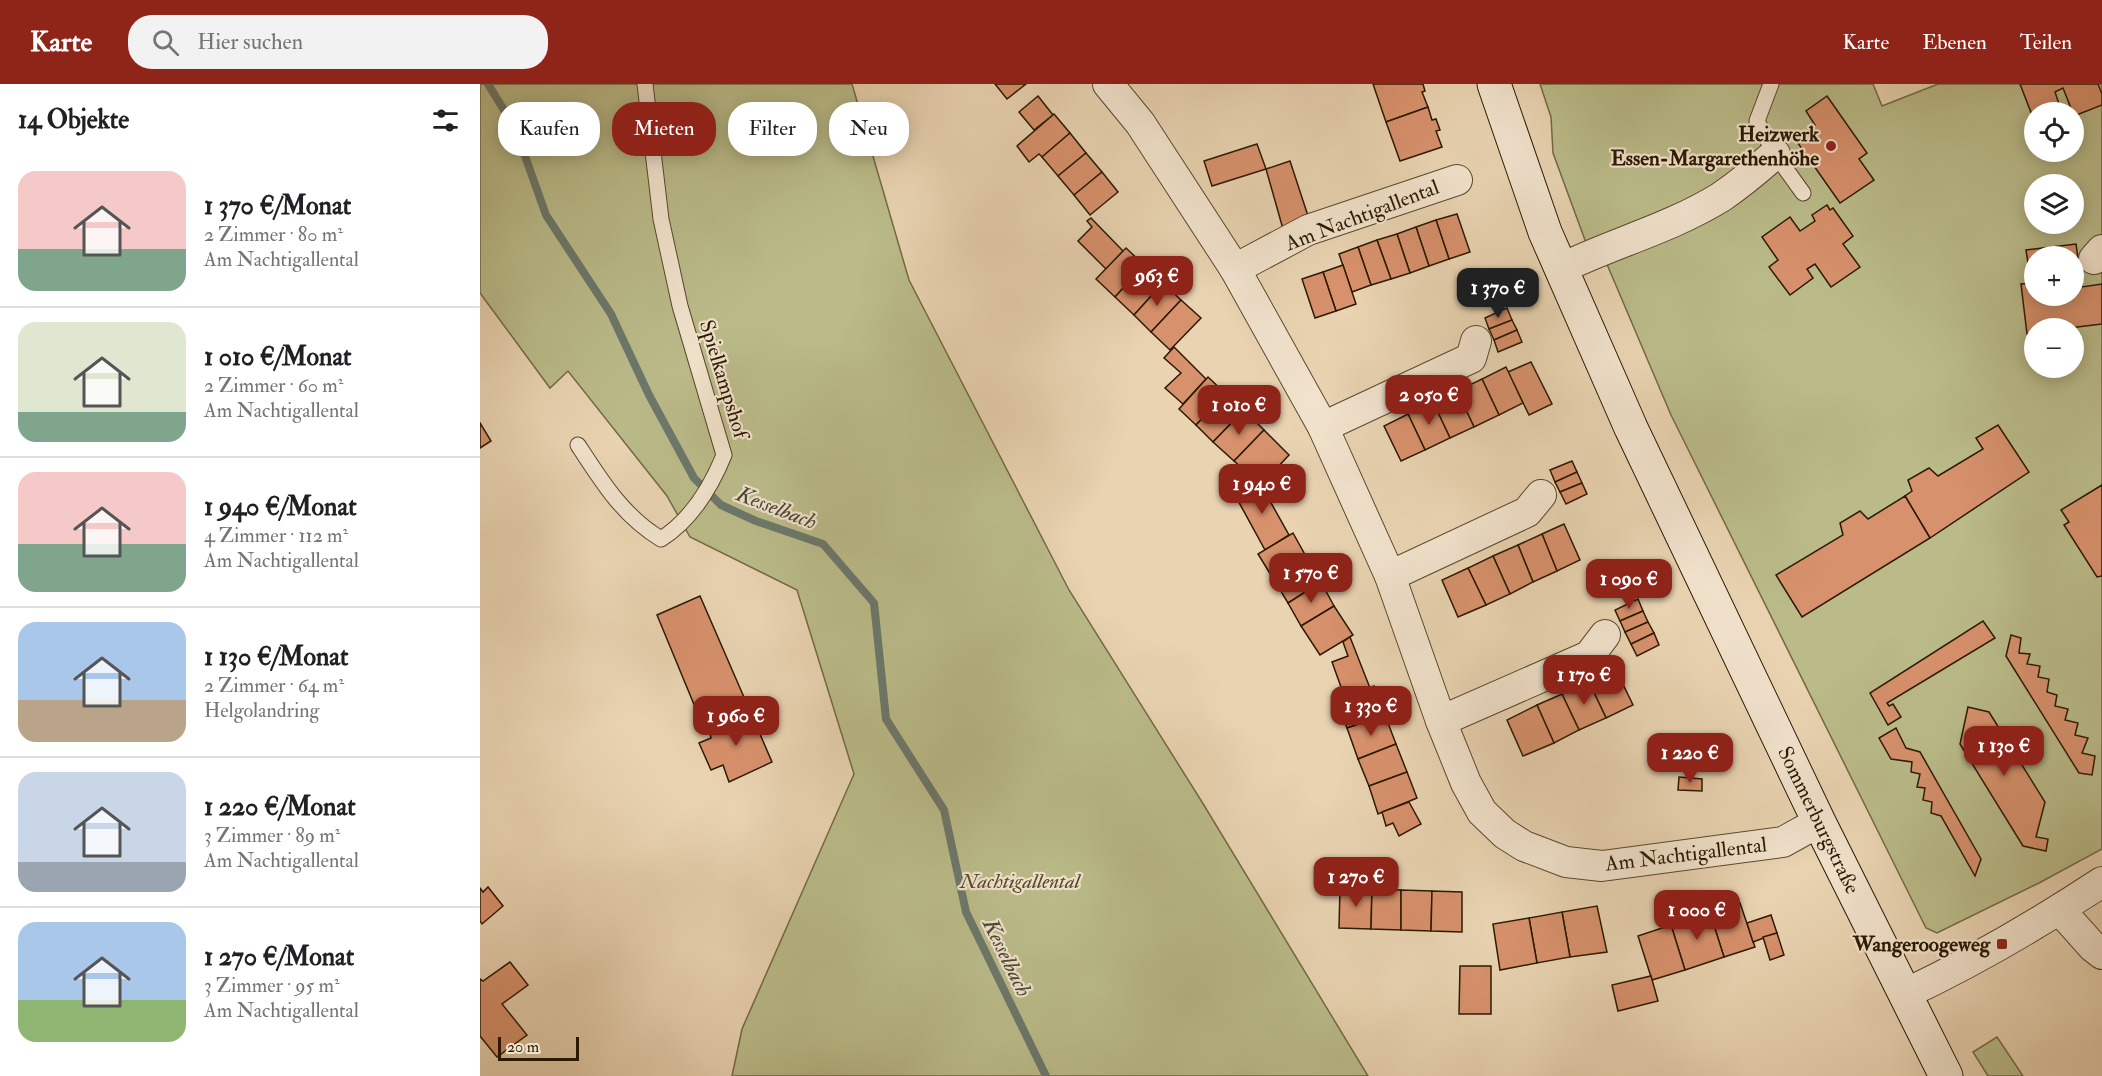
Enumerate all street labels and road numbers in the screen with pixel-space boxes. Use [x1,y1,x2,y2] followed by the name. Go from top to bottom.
[1280,173,1444,258] street label: Am Nachtigallental
[693,317,755,445] street label: Spielkampshof
[1771,742,1866,899] street label: Sommerburgstraße
[1603,831,1769,878] street label: Am Nachtigallental

